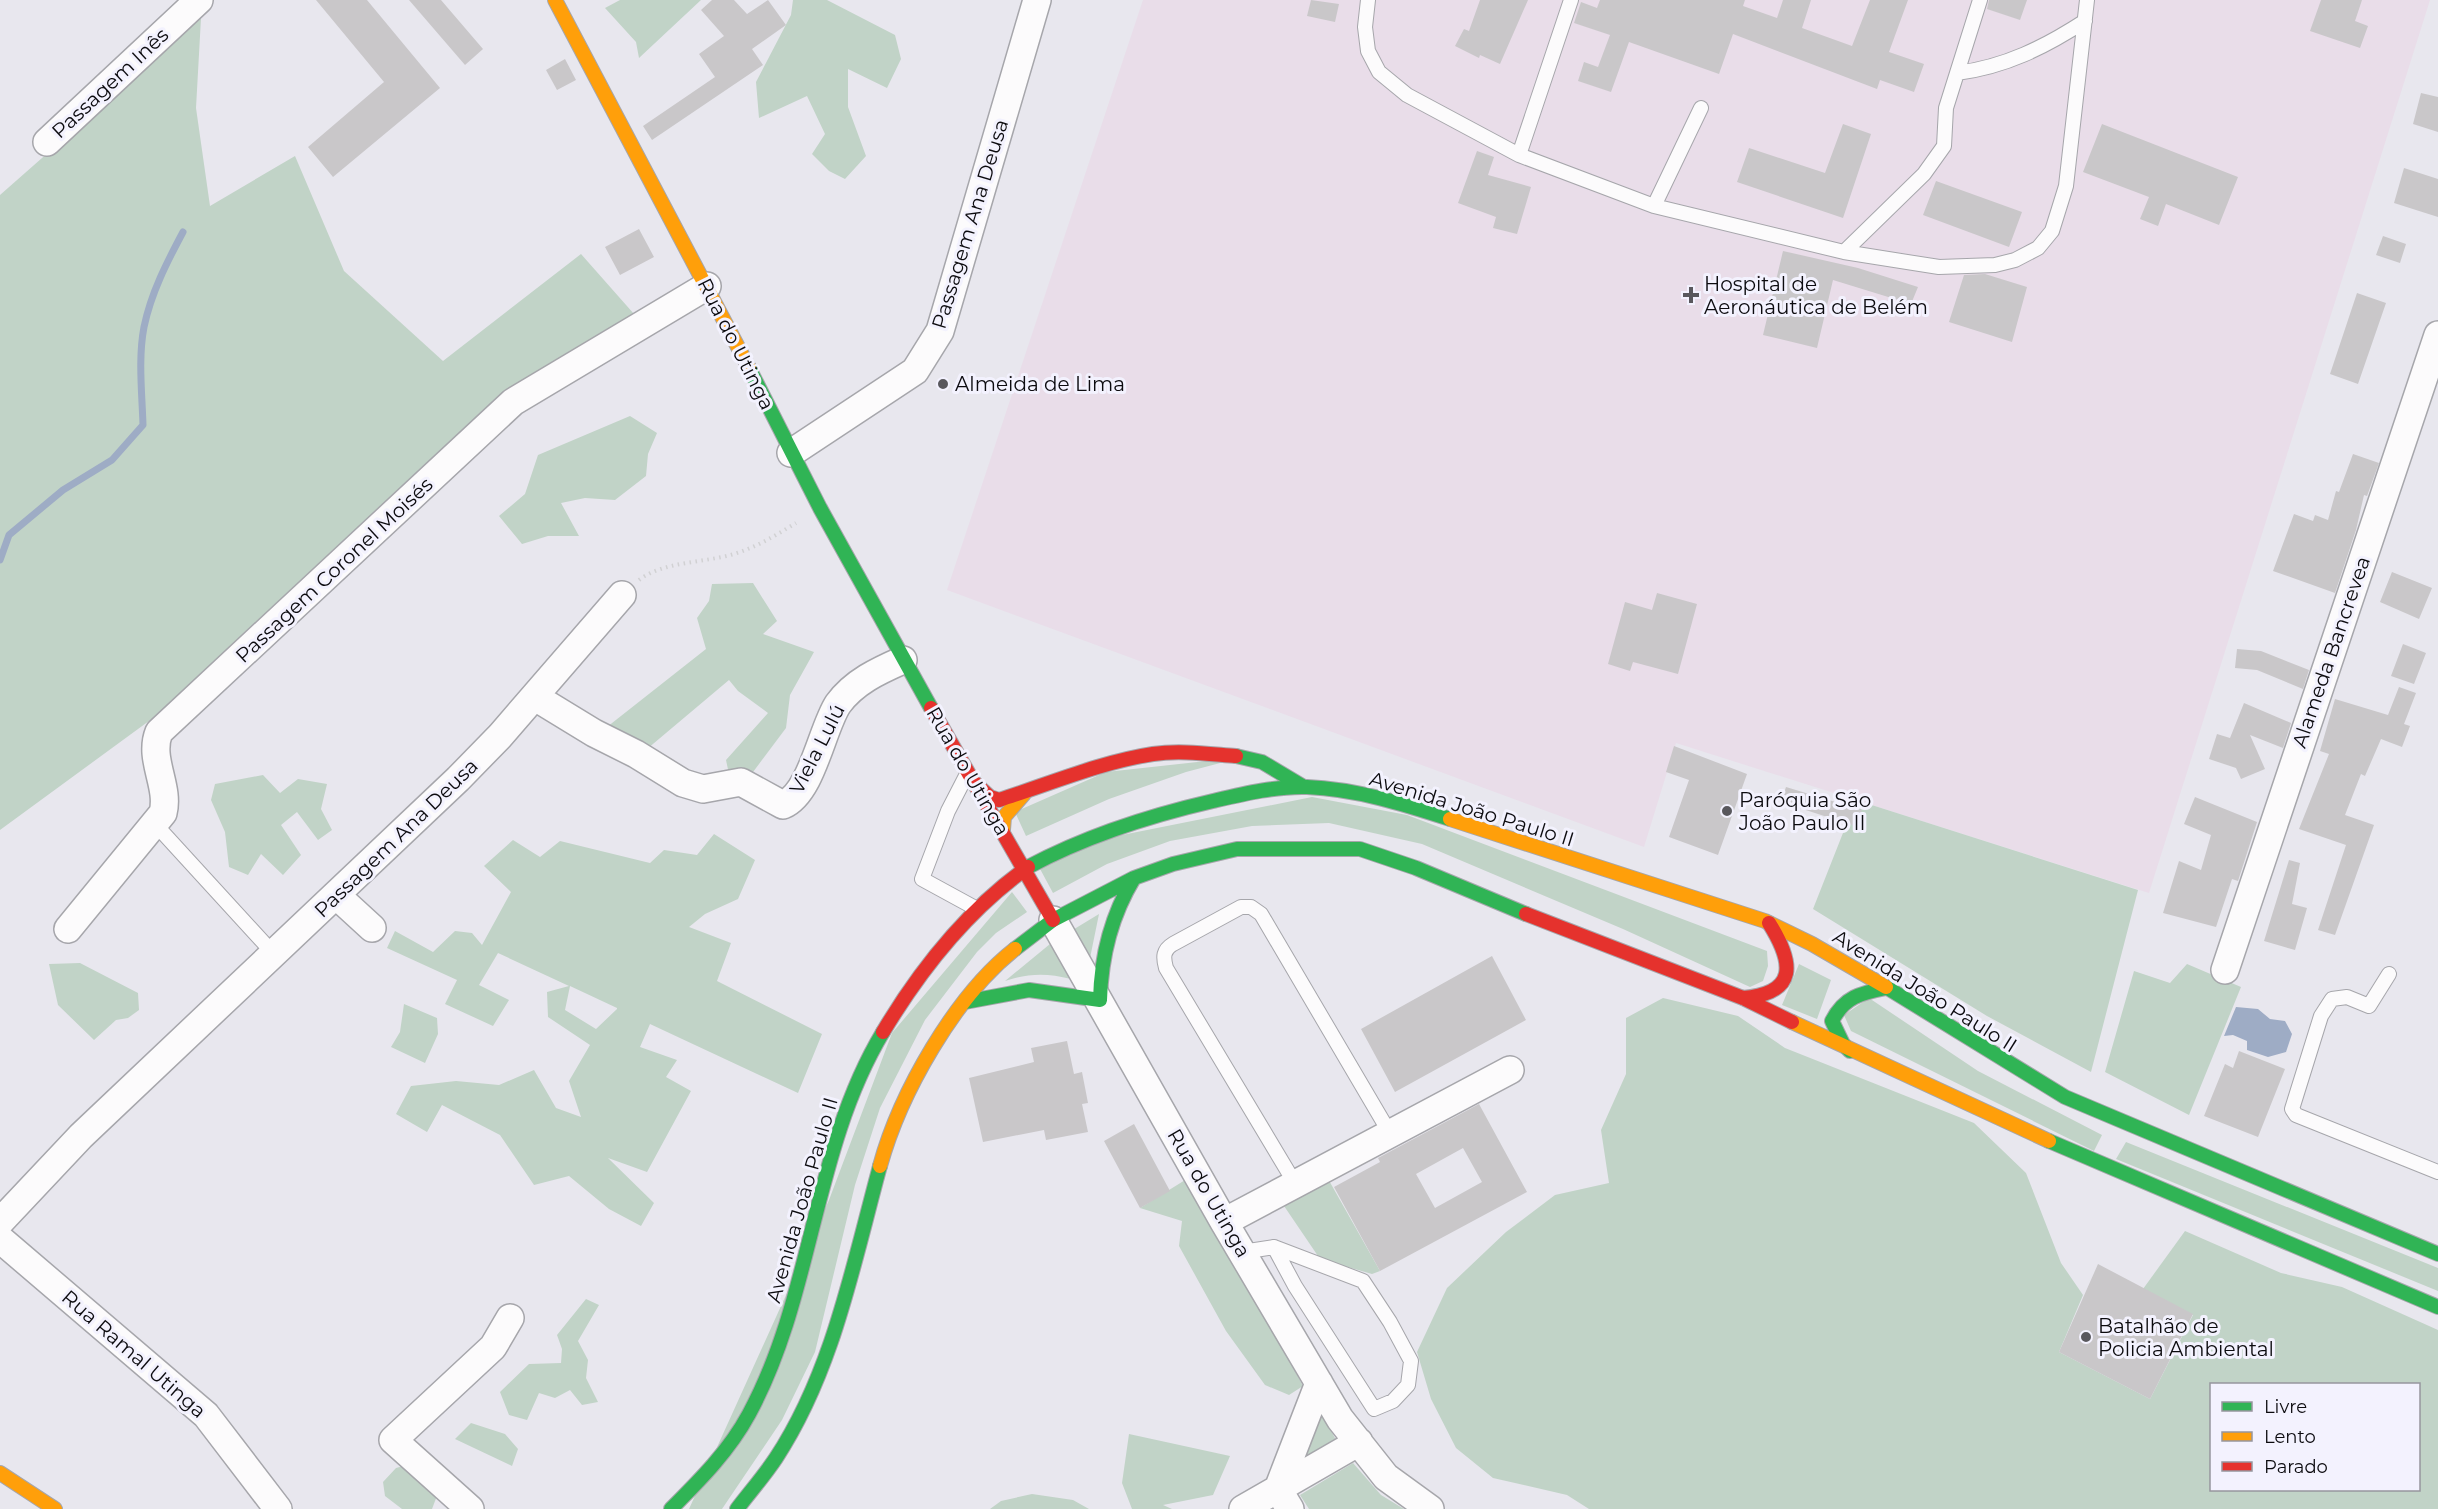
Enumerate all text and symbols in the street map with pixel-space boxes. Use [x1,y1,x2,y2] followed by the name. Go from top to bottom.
[47,23,174,143] street label: Passagem Inês
[927,116,1013,332] street label: Passagem Ana Deusa
[1704,272,1928,319] place label: Hospital de Aeronáutica de Belém
[692,274,780,414] street label: Rua do Utinga
[1682,286,1700,304] marker: Hospital de Aeronáutica de Belém
[955,372,1125,396] place label: Almeida de Lima
[936,377,950,391] marker: Almeida de Lima
[230,472,438,668] street label: Passagem Coronel Moisés
[2287,553,2375,751] street label: Alameda Bancrevea
[784,700,850,798] street label: Viela Lulú
[921,702,1015,840] street label: Rua do Utinga
[309,754,483,922] street label: Passagem Ana Deusa
[1367,766,1577,852] street label: Avenida João Paulo II
[1738,788,1871,835] place label: Paróquia São João Paulo II
[1720,804,1734,818] marker: Paróquia São João Paulo II
[1829,925,2021,1057] street label: Avenida João Paulo II
[761,1095,843,1305] street label: Avenida João Paulo II
[1162,1124,1256,1262] street label: Rua do Utinga
[57,1285,211,1423] street label: Rua Ramal Utinga
[2098,1314,2274,1361] place label: Batalhão de Policia Ambiental
[2079,1330,2093,1344] marker: Batalhão de Policia Ambiental
[2210,1383,2420,1491] legend
[2264,1396,2307,1418] text: Livre
[2264,1426,2316,1448] text: Lento
[2264,1456,2328,1478] text: Parado

